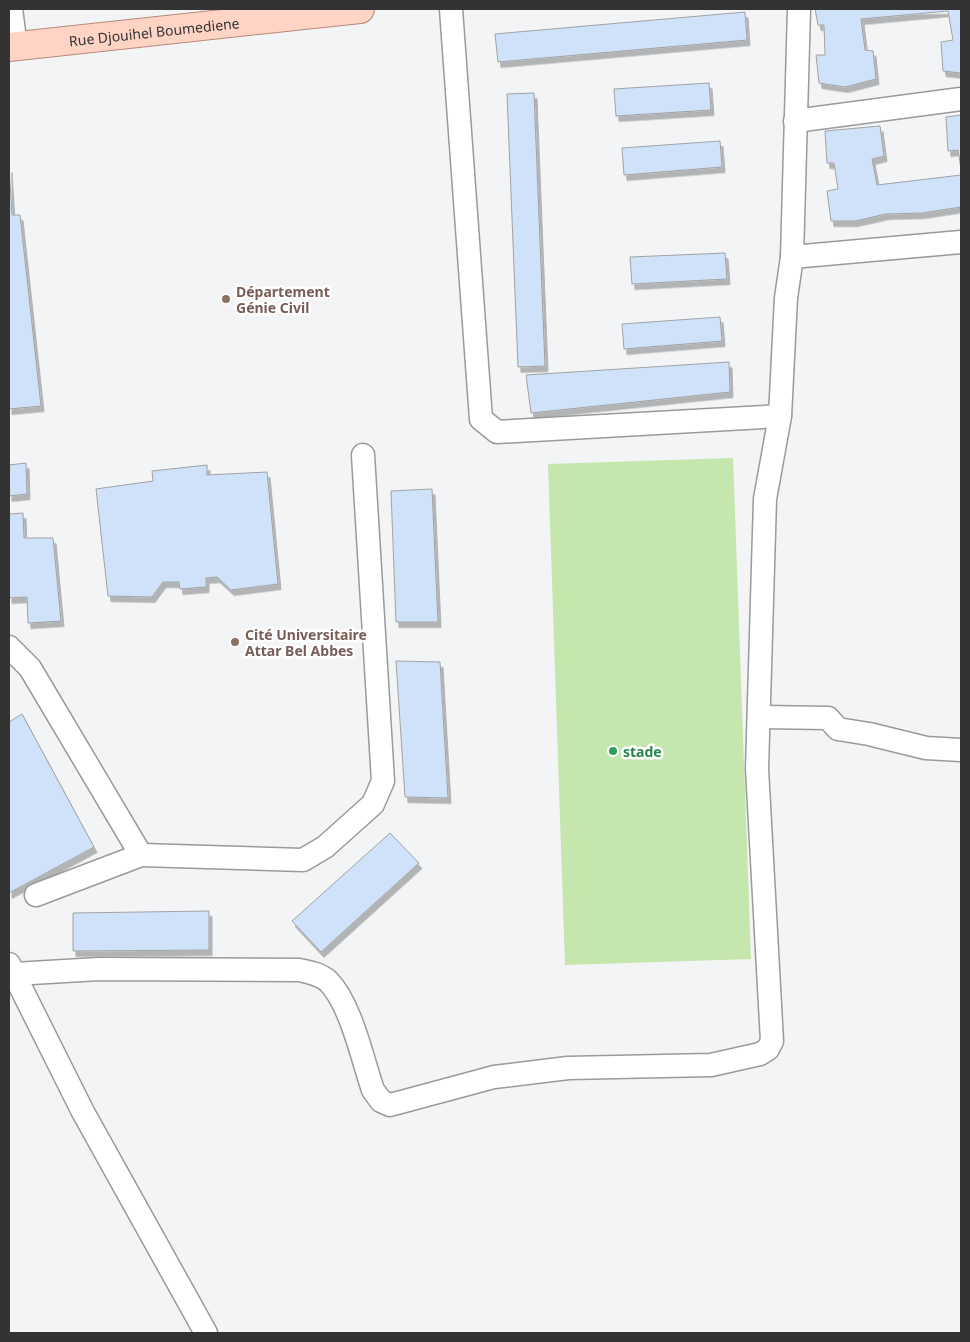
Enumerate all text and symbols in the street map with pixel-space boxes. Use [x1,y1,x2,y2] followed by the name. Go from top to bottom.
[68,13,240,50] street label: Rue Djouihel Boumediene
[236,282,330,317] place label: Département Génie Civil
[220,293,232,305] marker: Département Génie Civil
[245,625,367,660] place label: Cité Universitaire Attar Bel Abbes
[229,636,241,648] marker: Cité Universitaire Attar Bel Abbes
[623,742,662,761] place label: stade
[607,745,619,757] marker: stade

